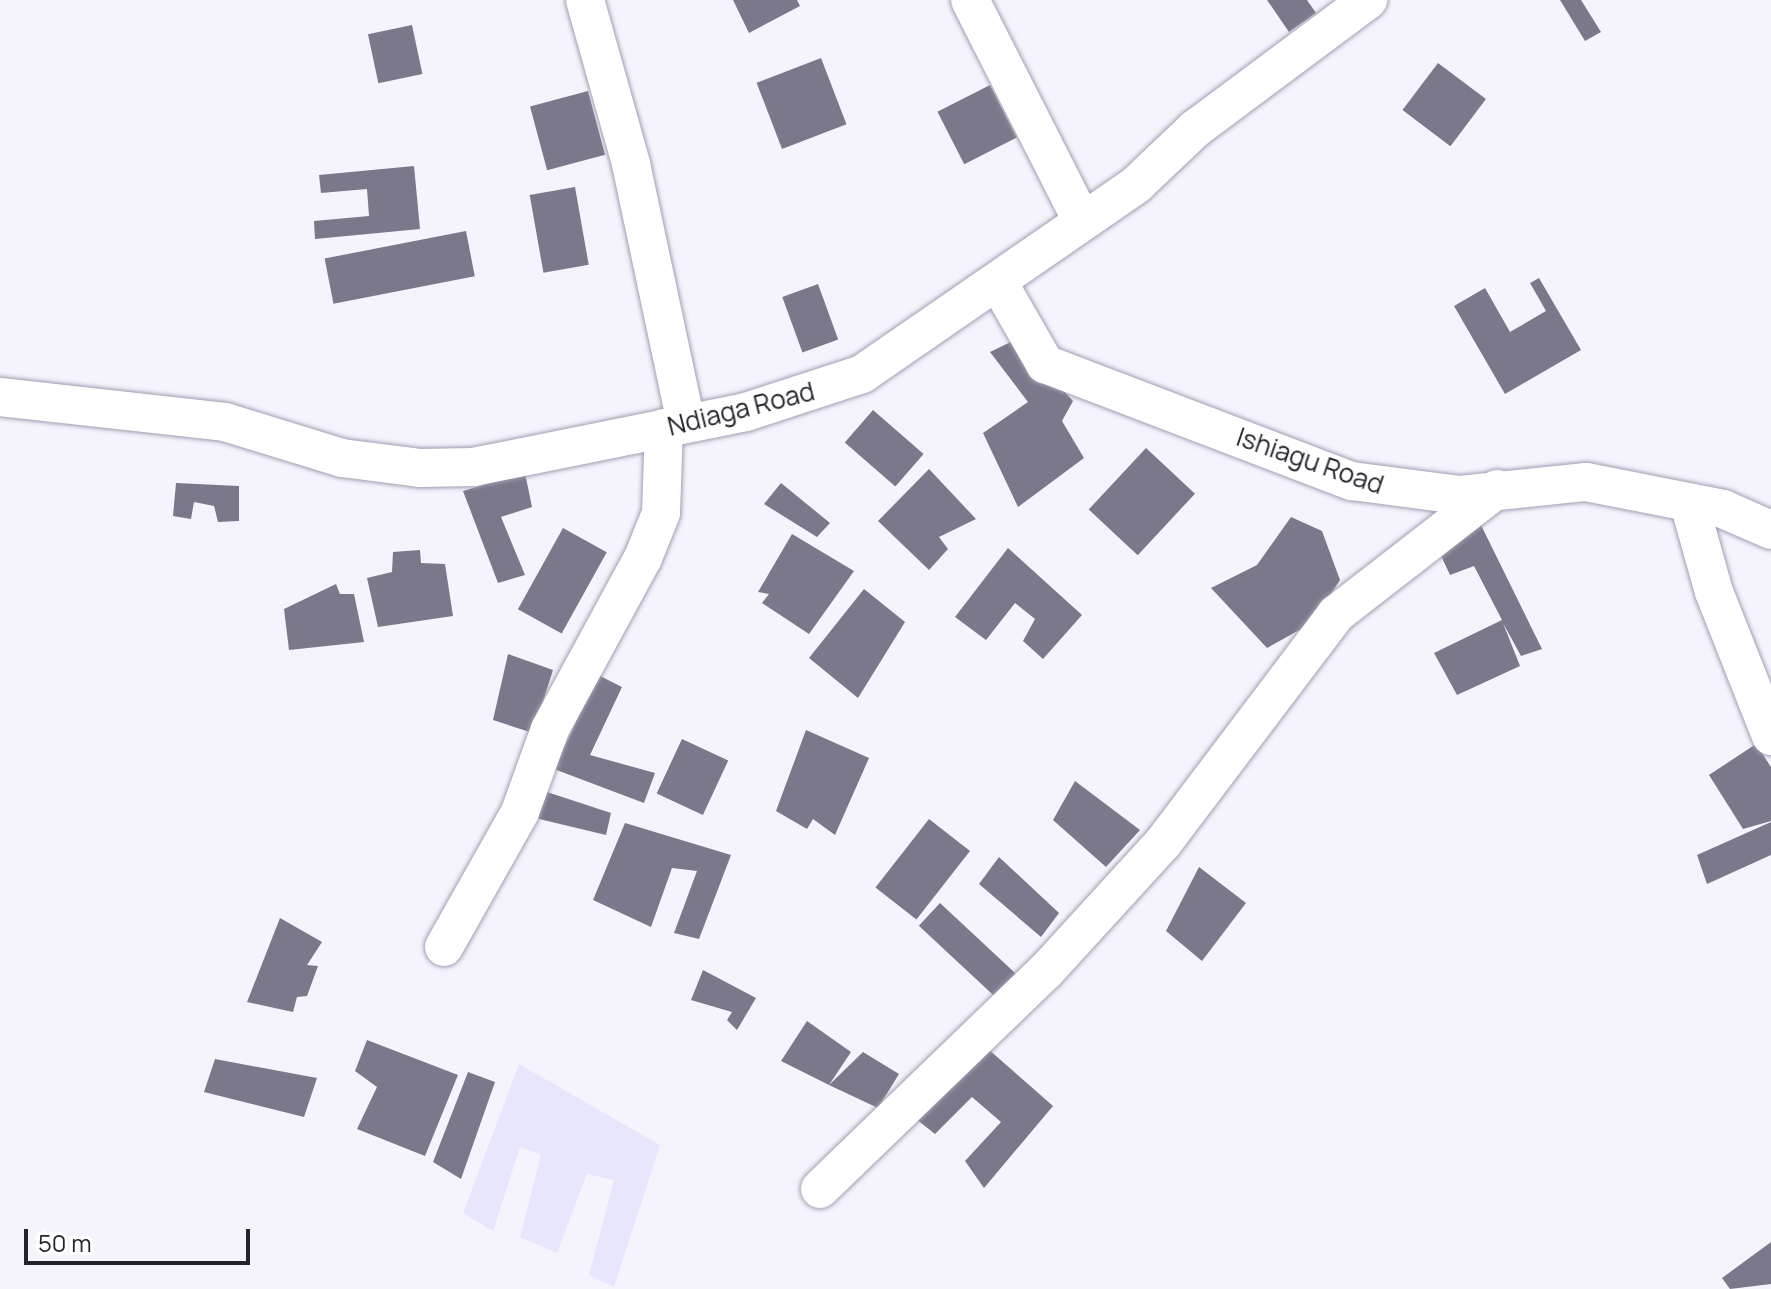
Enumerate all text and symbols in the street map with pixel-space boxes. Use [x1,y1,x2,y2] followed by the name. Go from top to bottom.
[664,376,818,442] street label: Ndiaga Road
[1232,421,1388,501] street label: Ishiagu Road
[28,1213,254,1263] scale bar
[38,1226,92,1259] text: 50 m

